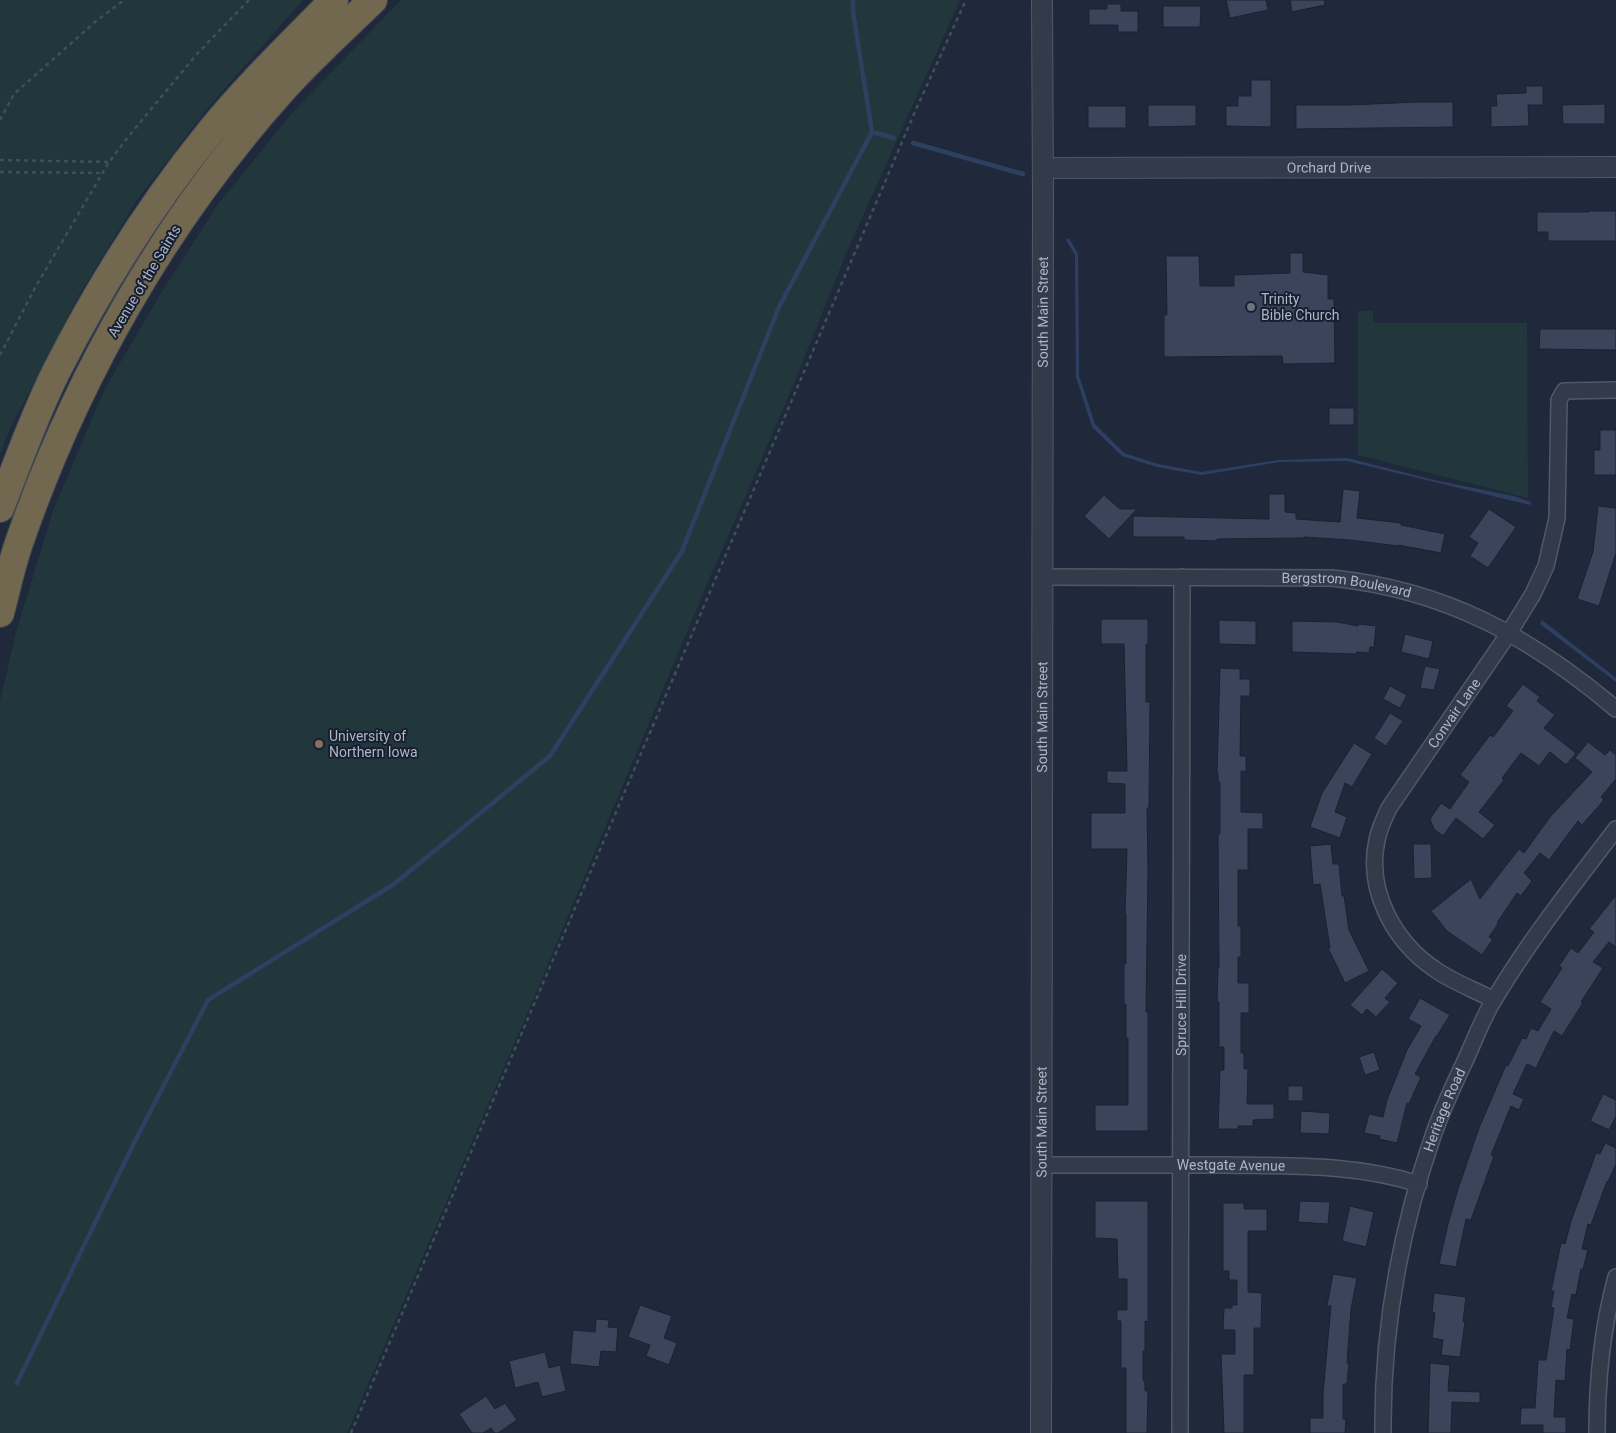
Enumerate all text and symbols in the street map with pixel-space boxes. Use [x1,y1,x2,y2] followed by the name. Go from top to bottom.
[1287,159,1371,176] street label: Orchard Drive
[104,222,184,340] street label: Avenue of the Saints
[1035,256,1051,368] street label: South Main Street
[1261,291,1339,323] place label: Trinity Bible Church
[1245,301,1257,313] marker: Trinity Bible Church
[1282,570,1413,601] street label: Bergstrom Boulevard
[1034,661,1050,773] street label: South Main Street
[1425,675,1484,751] street label: Convair Lane
[329,728,418,760] place label: University of Northern Iowa
[313,738,325,750] marker: University of Northern Iowa
[1173,954,1189,1056] street label: Spruce Hill Drive
[1033,1066,1050,1178] street label: South Main Street
[1420,1066,1468,1154] street label: Heritage Road
[1177,1157,1285,1174] street label: Westgate Avenue

